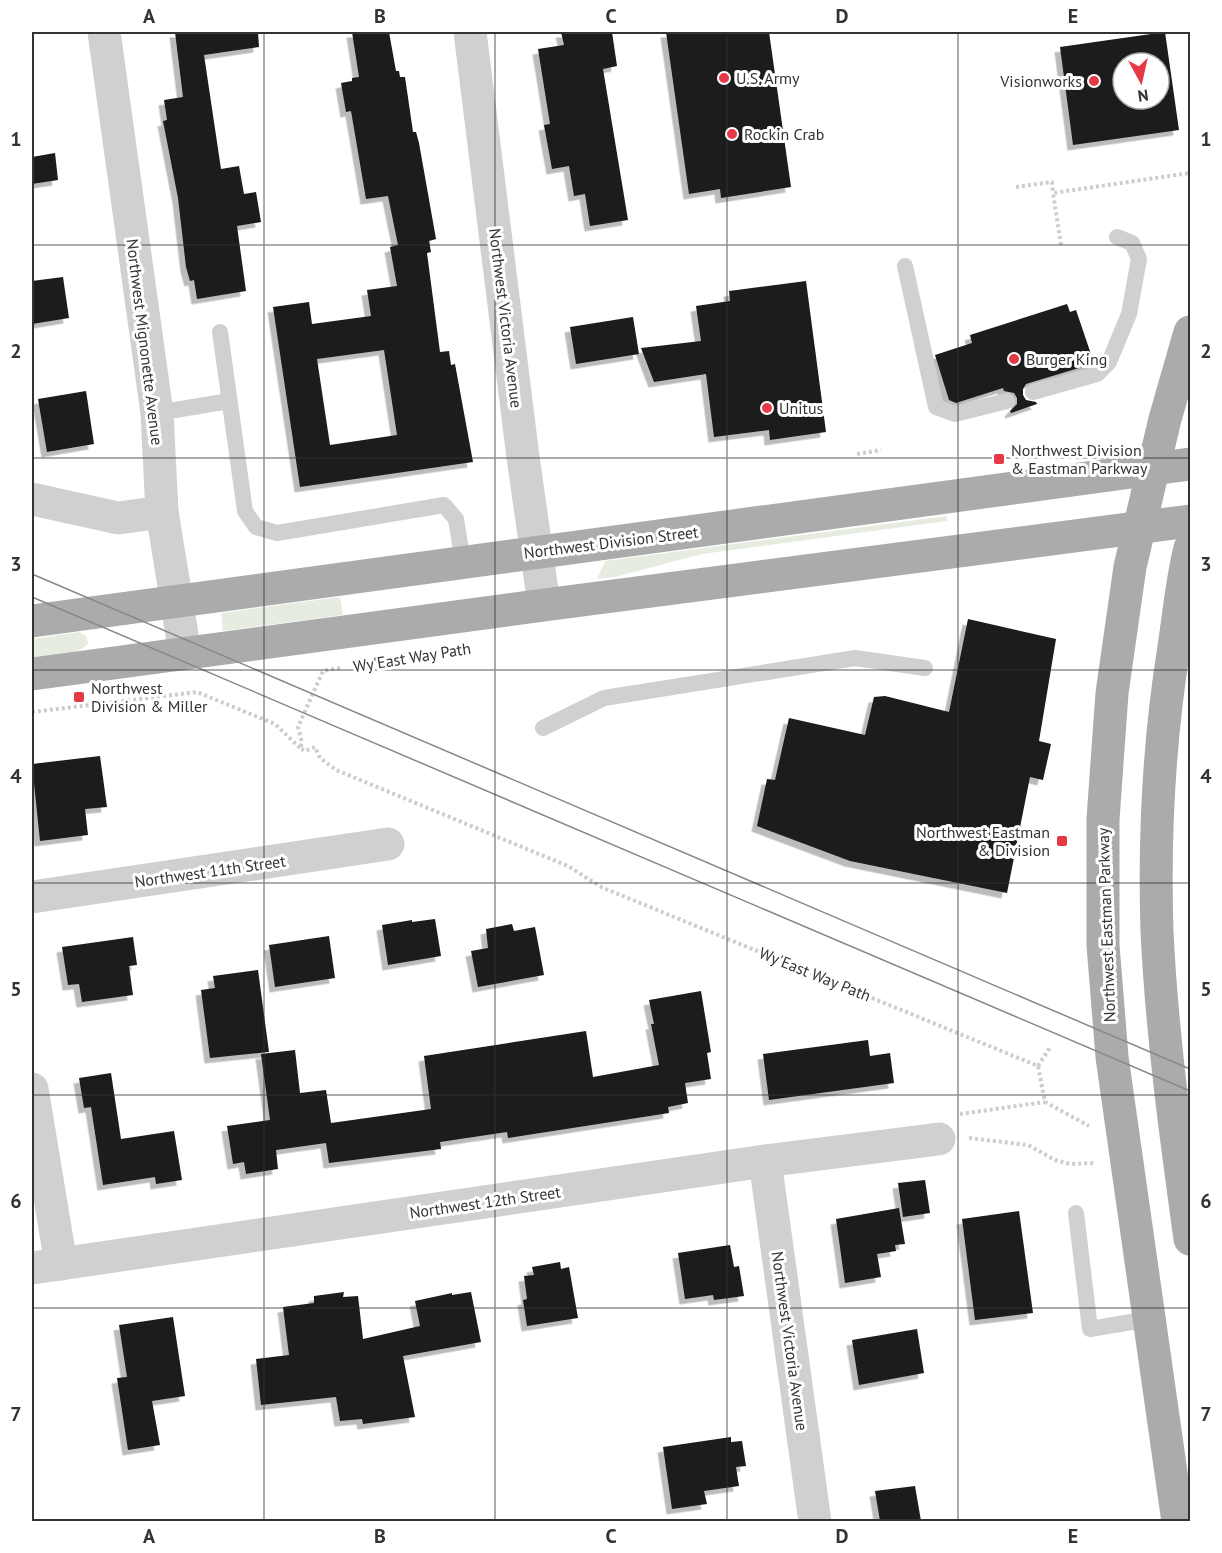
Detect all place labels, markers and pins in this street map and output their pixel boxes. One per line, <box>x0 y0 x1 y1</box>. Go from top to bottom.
place label: U.S. Army <box>736 68 800 88</box>
marker: U.S. Army <box>717 71 731 85</box>
place label: Visionworks <box>999 71 1082 91</box>
marker: Visionworks <box>1087 74 1101 88</box>
place label: Rockin Crab <box>744 124 824 144</box>
marker: Rockin Crab <box>725 127 739 141</box>
place label: Burger King <box>1026 349 1107 369</box>
marker: Burger King <box>1007 352 1021 366</box>
place label: Unitus <box>779 398 824 418</box>
marker: Unitus <box>760 401 774 415</box>
place label: Northwest Division & Eastman Parkway <box>1011 440 1148 478</box>
marker: Northwest Division & Eastman Parkway <box>992 452 1006 466</box>
place label: Northwest Division & Miller <box>91 678 208 716</box>
marker: Northwest Division & Miller <box>72 690 86 704</box>
place label: Northwest Eastman & Division <box>916 822 1050 860</box>
marker: Northwest Eastman & Division <box>1055 834 1069 848</box>

